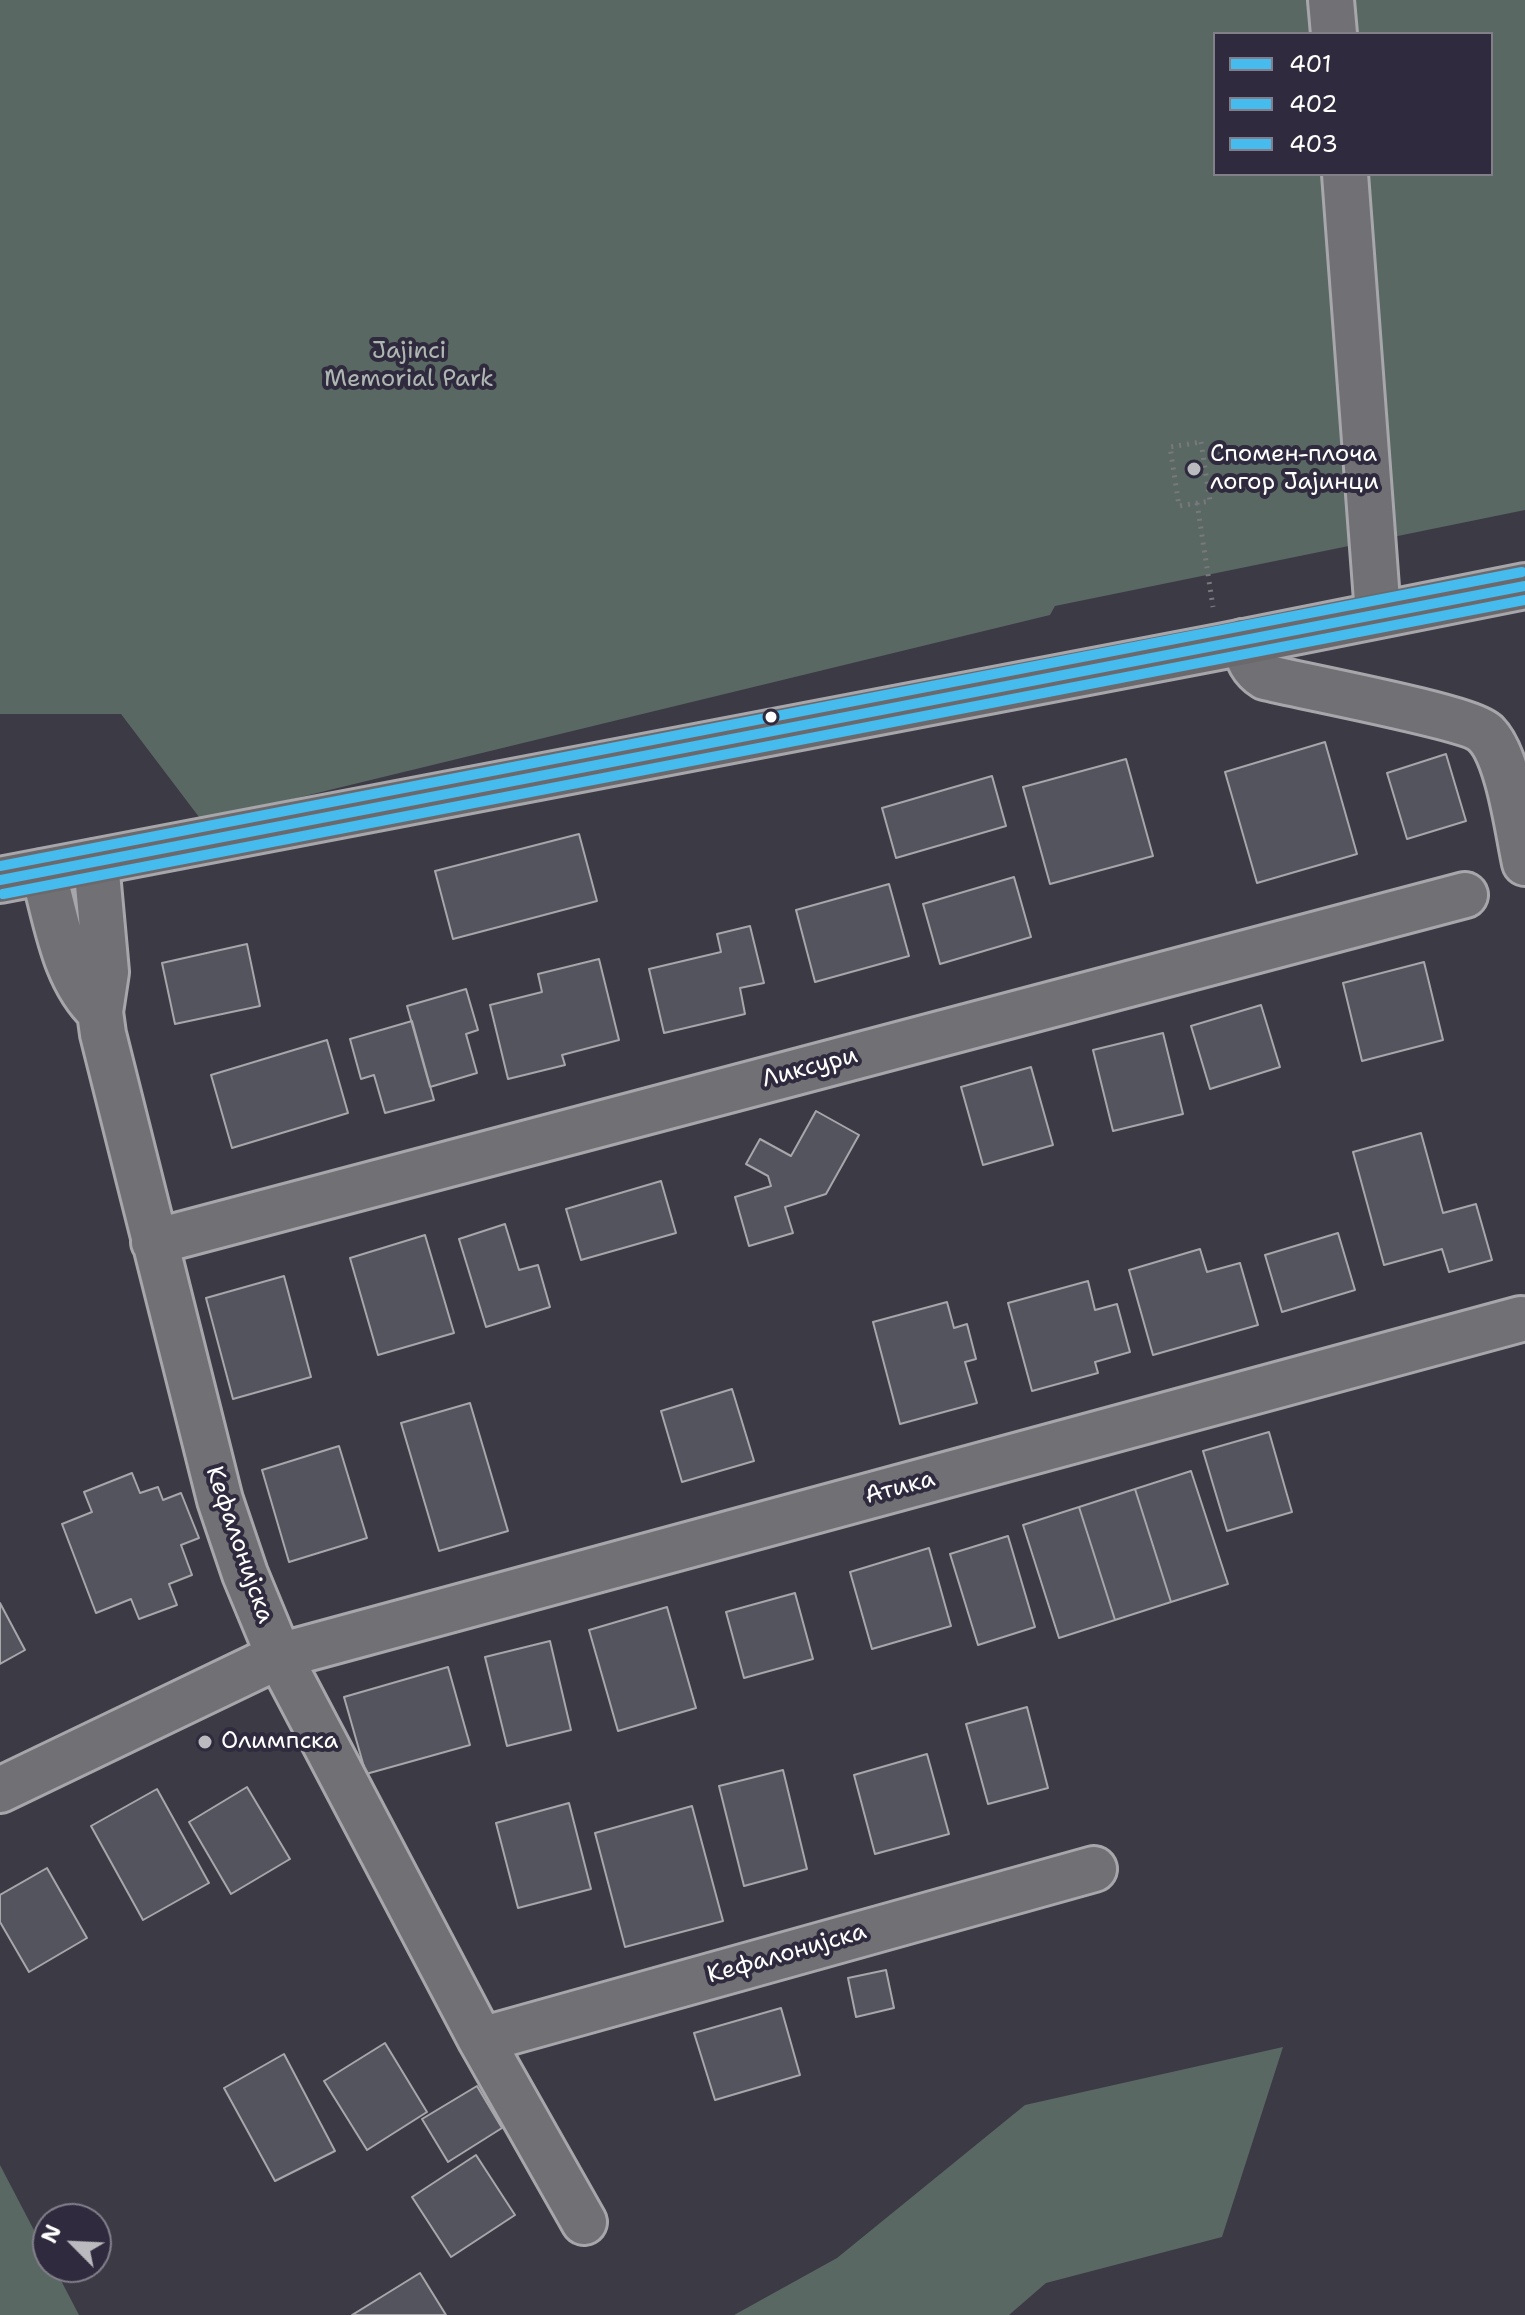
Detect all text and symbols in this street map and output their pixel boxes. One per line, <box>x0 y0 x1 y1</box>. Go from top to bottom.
legend <box>1213 32 1493 176</box>
text: 401 <box>1289 48 1332 80</box>
text: 402 <box>1289 88 1338 120</box>
text: 403 <box>1289 128 1338 160</box>
park label: Jajinci Memorial Park <box>324 338 494 394</box>
place label: Спомен-плоча логор Јајинци <box>1210 441 1379 497</box>
marker: Спомен-плоча логор Јајинци <box>1185 460 1203 478</box>
unlabelled marker <box>763 709 779 725</box>
street label: Ликсури <box>759 1041 861 1095</box>
street label: Кефалонијска <box>199 1463 279 1627</box>
street label: Атика <box>862 1465 938 1511</box>
place label: Олимпска <box>221 1728 338 1756</box>
marker: Олимпска <box>196 1733 214 1751</box>
street label: Кефалонијска <box>704 1918 870 1990</box>
north arrow <box>32 2203 112 2283</box>
text: N <box>35 2220 68 2248</box>

